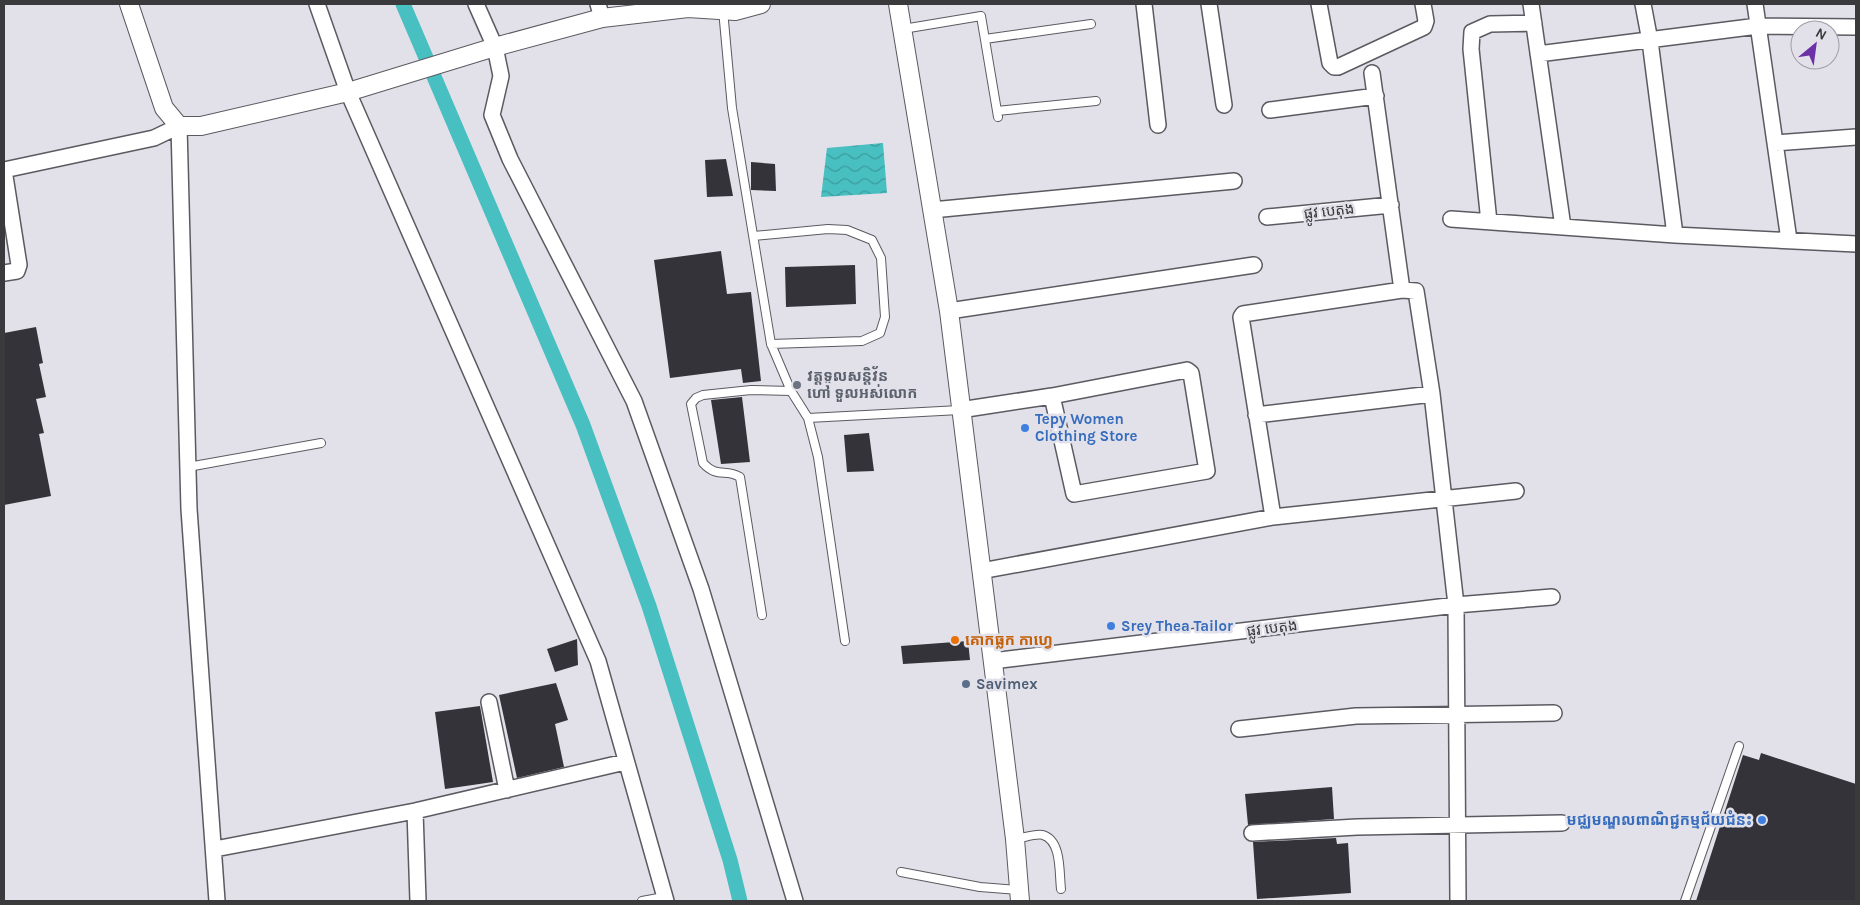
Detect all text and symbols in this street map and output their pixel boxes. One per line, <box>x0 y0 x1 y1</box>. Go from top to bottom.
north arrow <box>1790 20 1840 70</box>
text: N <box>1813 24 1830 44</box>
street label: ផ្លូវ បេតុង <box>1303 199 1356 227</box>
place label: វត្តទូលសន្តិវ័ន ហៅ ទួលអស់លោក <box>807 365 917 402</box>
marker: វត្តទូលសន្តិវ័ន ហៅ ទួលអស់លោក <box>791 379 803 391</box>
place label: Tepy Women Clothing Store <box>1035 410 1137 445</box>
marker: Tepy Women Clothing Store <box>1019 422 1031 434</box>
street label: ផ្លូវ បេតុង <box>1246 616 1299 644</box>
place label: Srey Thea Tailor <box>1121 617 1233 635</box>
marker: Srey Thea Tailor <box>1105 620 1117 632</box>
place label: គោកធ្លក កាហ្វេ <box>965 631 1053 649</box>
marker: គោកធ្លក កាហ្វេ <box>949 634 961 646</box>
place label: Savimex <box>976 675 1038 693</box>
marker: Savimex <box>960 678 972 690</box>
place label: មជ្ឈមណ្ឌលពាណិជ្ជកម្មជ័យជំនះ <box>1567 809 1752 829</box>
marker: មជ្ឈមណ្ឌលពាណិជ្ជកម្មជ័យជំនះ <box>1756 814 1768 826</box>

